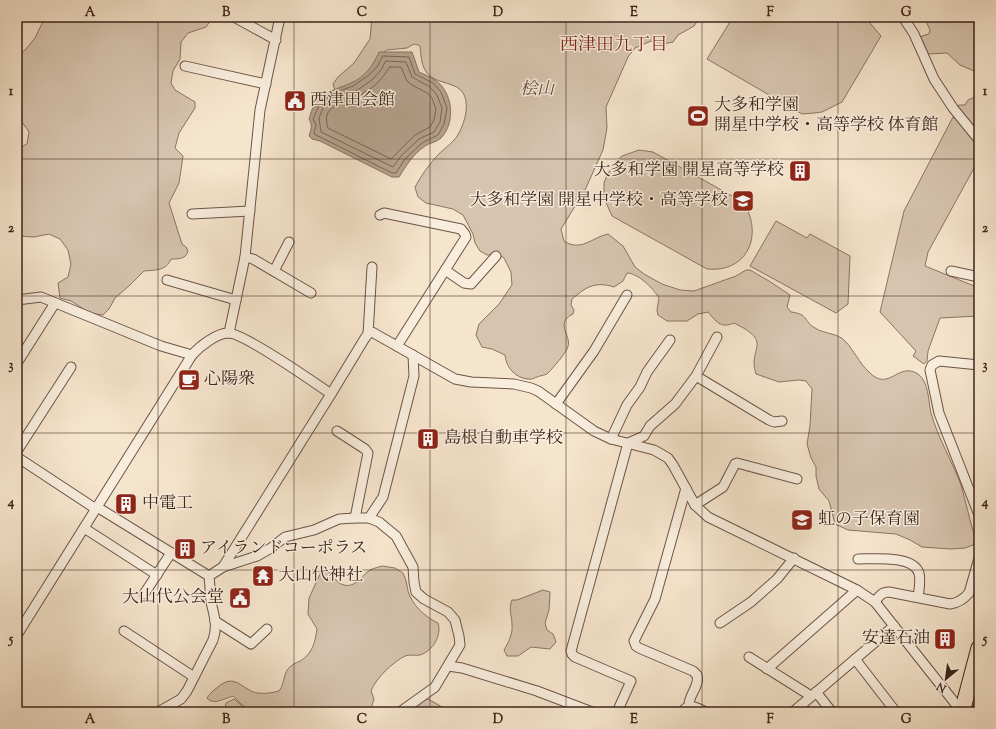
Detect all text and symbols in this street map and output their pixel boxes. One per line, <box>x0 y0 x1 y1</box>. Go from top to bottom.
text: A <box>85 4 96 22</box>
text: B <box>222 4 231 22</box>
text: C <box>357 4 367 22</box>
text: D <box>493 4 503 22</box>
text: E <box>630 4 638 22</box>
text: F <box>766 4 774 22</box>
text: G <box>901 4 912 22</box>
district label: 西津田九丁目 <box>560 33 668 59</box>
park label: 桧山 <box>520 78 556 102</box>
text: 1 <box>9 83 14 101</box>
text: 1 <box>983 83 988 101</box>
public building icon: 西津田会館 <box>282 88 308 114</box>
place label: 西津田会館 <box>310 89 395 113</box>
place label: 大多和学園 開星中学校・高等学校 体育館 <box>714 94 939 138</box>
sports icon: 大多和学園 開星中学校・高等学校 体育館 <box>685 103 711 129</box>
building icon: 大多和学園 開星高等学校 <box>787 158 813 184</box>
place label: 大多和学園 開星高等学校 <box>593 159 784 183</box>
school or university icon: 大多和学園 開星中学校・高等学校 <box>730 188 756 214</box>
place label: 大多和学園 開星中学校・高等学校 <box>469 189 728 213</box>
text: 2 <box>8 220 15 238</box>
text: 2 <box>982 220 989 238</box>
text: 3 <box>8 357 14 375</box>
text: 3 <box>982 357 988 375</box>
cafe icon: 心陽衆 <box>176 367 202 393</box>
place label: 心陽衆 <box>204 368 255 392</box>
building icon: 島根自動車学校 <box>415 426 441 452</box>
place label: 島根自動車学校 <box>444 427 563 451</box>
building icon: 中電工 <box>113 491 139 517</box>
place label: 中電工 <box>142 492 193 516</box>
text: 4 <box>7 494 15 512</box>
text: 4 <box>981 494 989 512</box>
school or university icon: 虹の子保育園 <box>789 507 815 533</box>
place label: 虹の子保育園 <box>818 508 920 532</box>
building icon: アイランドコーポラス <box>172 536 198 562</box>
place label: アイランドコーポラス <box>200 537 367 561</box>
temple icon: 大山代神社 <box>250 563 276 589</box>
place label: 大山代神社 <box>278 564 363 588</box>
public building icon: 大山代公会堂 <box>227 585 253 611</box>
place label: 大山代公会堂 <box>122 586 224 610</box>
building icon: 安達石油 <box>932 626 958 652</box>
place label: 安達石油 <box>862 627 930 651</box>
text: 5 <box>8 631 14 649</box>
text: 5 <box>982 631 988 649</box>
north arrow <box>926 659 966 699</box>
text: N <box>934 678 950 696</box>
text: A <box>85 711 96 729</box>
text: B <box>222 711 231 729</box>
text: C <box>357 711 367 729</box>
text: D <box>493 711 503 729</box>
text: E <box>630 711 638 729</box>
text: F <box>766 711 774 729</box>
text: G <box>901 711 912 729</box>

